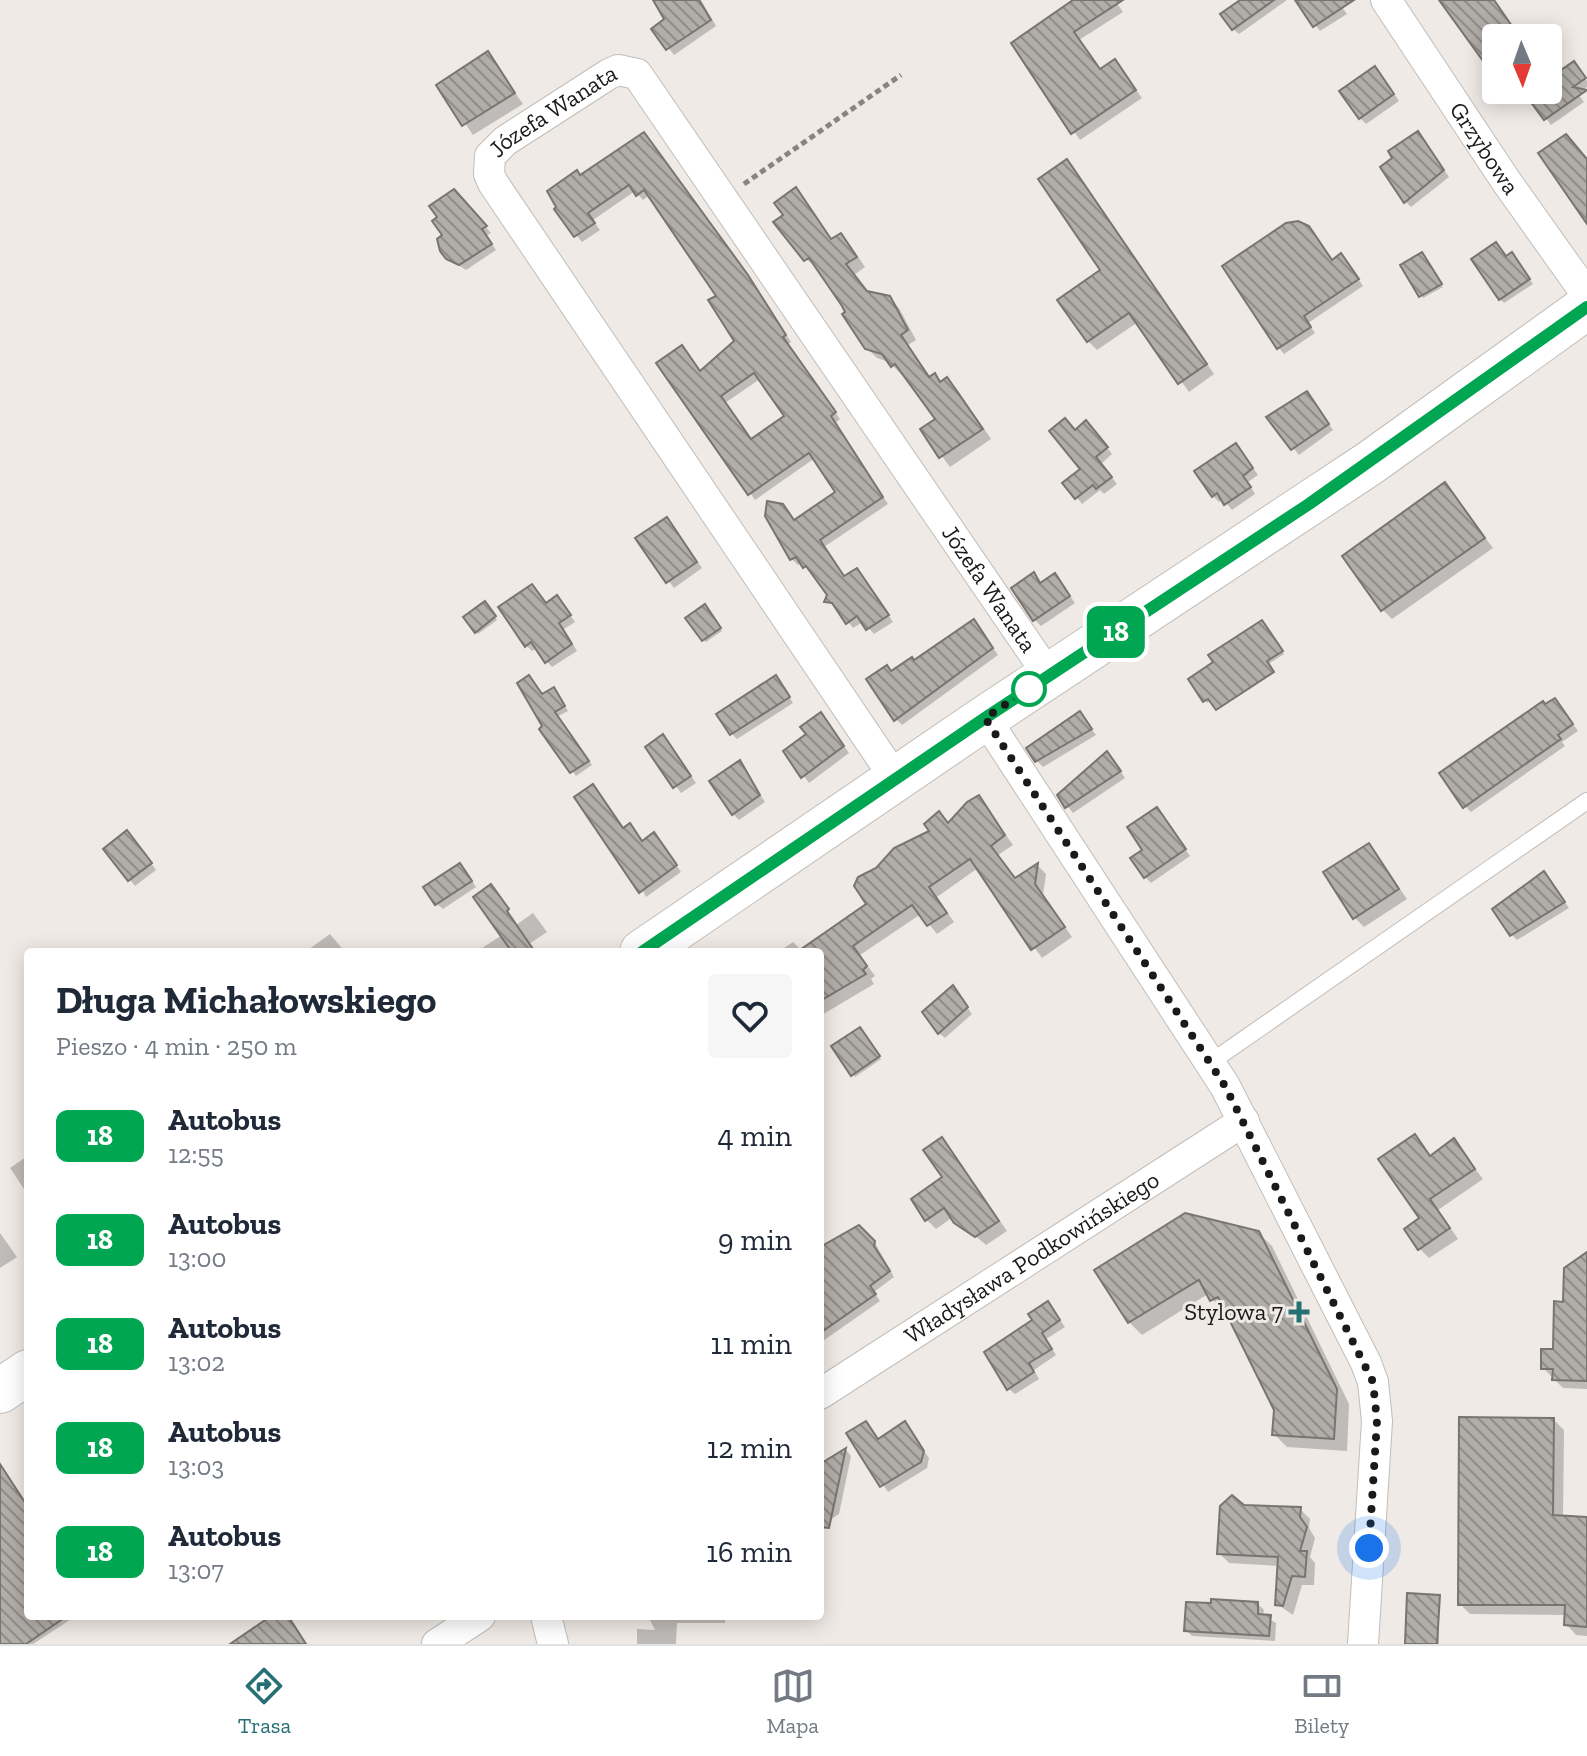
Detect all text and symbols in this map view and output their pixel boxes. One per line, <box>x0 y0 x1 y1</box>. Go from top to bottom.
north arrow <box>1482 24 1562 104</box>
map controls <box>1482 24 1562 104</box>
street label: Józefa Wanata <box>482 57 621 163</box>
street label: Grzybowa <box>1444 96 1526 200</box>
street label: Józefa Wanata <box>936 519 1044 658</box>
line badge: 18 <box>1080 606 1152 658</box>
text: 18 <box>1103 615 1129 648</box>
unlabelled marker <box>1012 672 1046 706</box>
button: heart <box>708 974 792 1058</box>
text: Długa Michałowskiego <box>56 977 437 1023</box>
text: Pieszo · 4 min · 250 m <box>56 1030 297 1062</box>
text: Autobus <box>168 1102 281 1138</box>
text: 4 min <box>718 1118 792 1154</box>
text: 18 <box>87 1119 113 1152</box>
text: 12:55 <box>168 1138 224 1170</box>
street label: Władysława Podkowińskiego <box>899 1164 1164 1350</box>
text: Autobus <box>168 1206 281 1242</box>
text: 9 min <box>718 1222 792 1258</box>
text: 18 <box>87 1223 113 1256</box>
text: 13:00 <box>168 1242 227 1274</box>
place label: Stylowa 7 <box>1184 1297 1283 1326</box>
marker: Stylowa 7 <box>1290 1303 1308 1321</box>
text: Autobus <box>168 1310 281 1346</box>
text: 11 min <box>711 1326 792 1362</box>
text: 18 <box>87 1327 113 1360</box>
text: 13:02 <box>168 1346 225 1378</box>
text: Autobus <box>168 1414 281 1450</box>
text: 12 min <box>707 1430 792 1466</box>
text: 18 <box>87 1431 113 1464</box>
text: 13:03 <box>168 1450 224 1482</box>
text: Autobus <box>168 1518 281 1554</box>
your location <box>1349 1528 1389 1568</box>
text: 16 min <box>706 1534 792 1570</box>
text: 18 <box>87 1535 113 1568</box>
text: 13:07 <box>168 1554 224 1586</box>
tab: Trasa <box>238 1664 291 1739</box>
tab: Mapa <box>766 1664 819 1739</box>
tab: Bilety <box>1294 1664 1349 1739</box>

